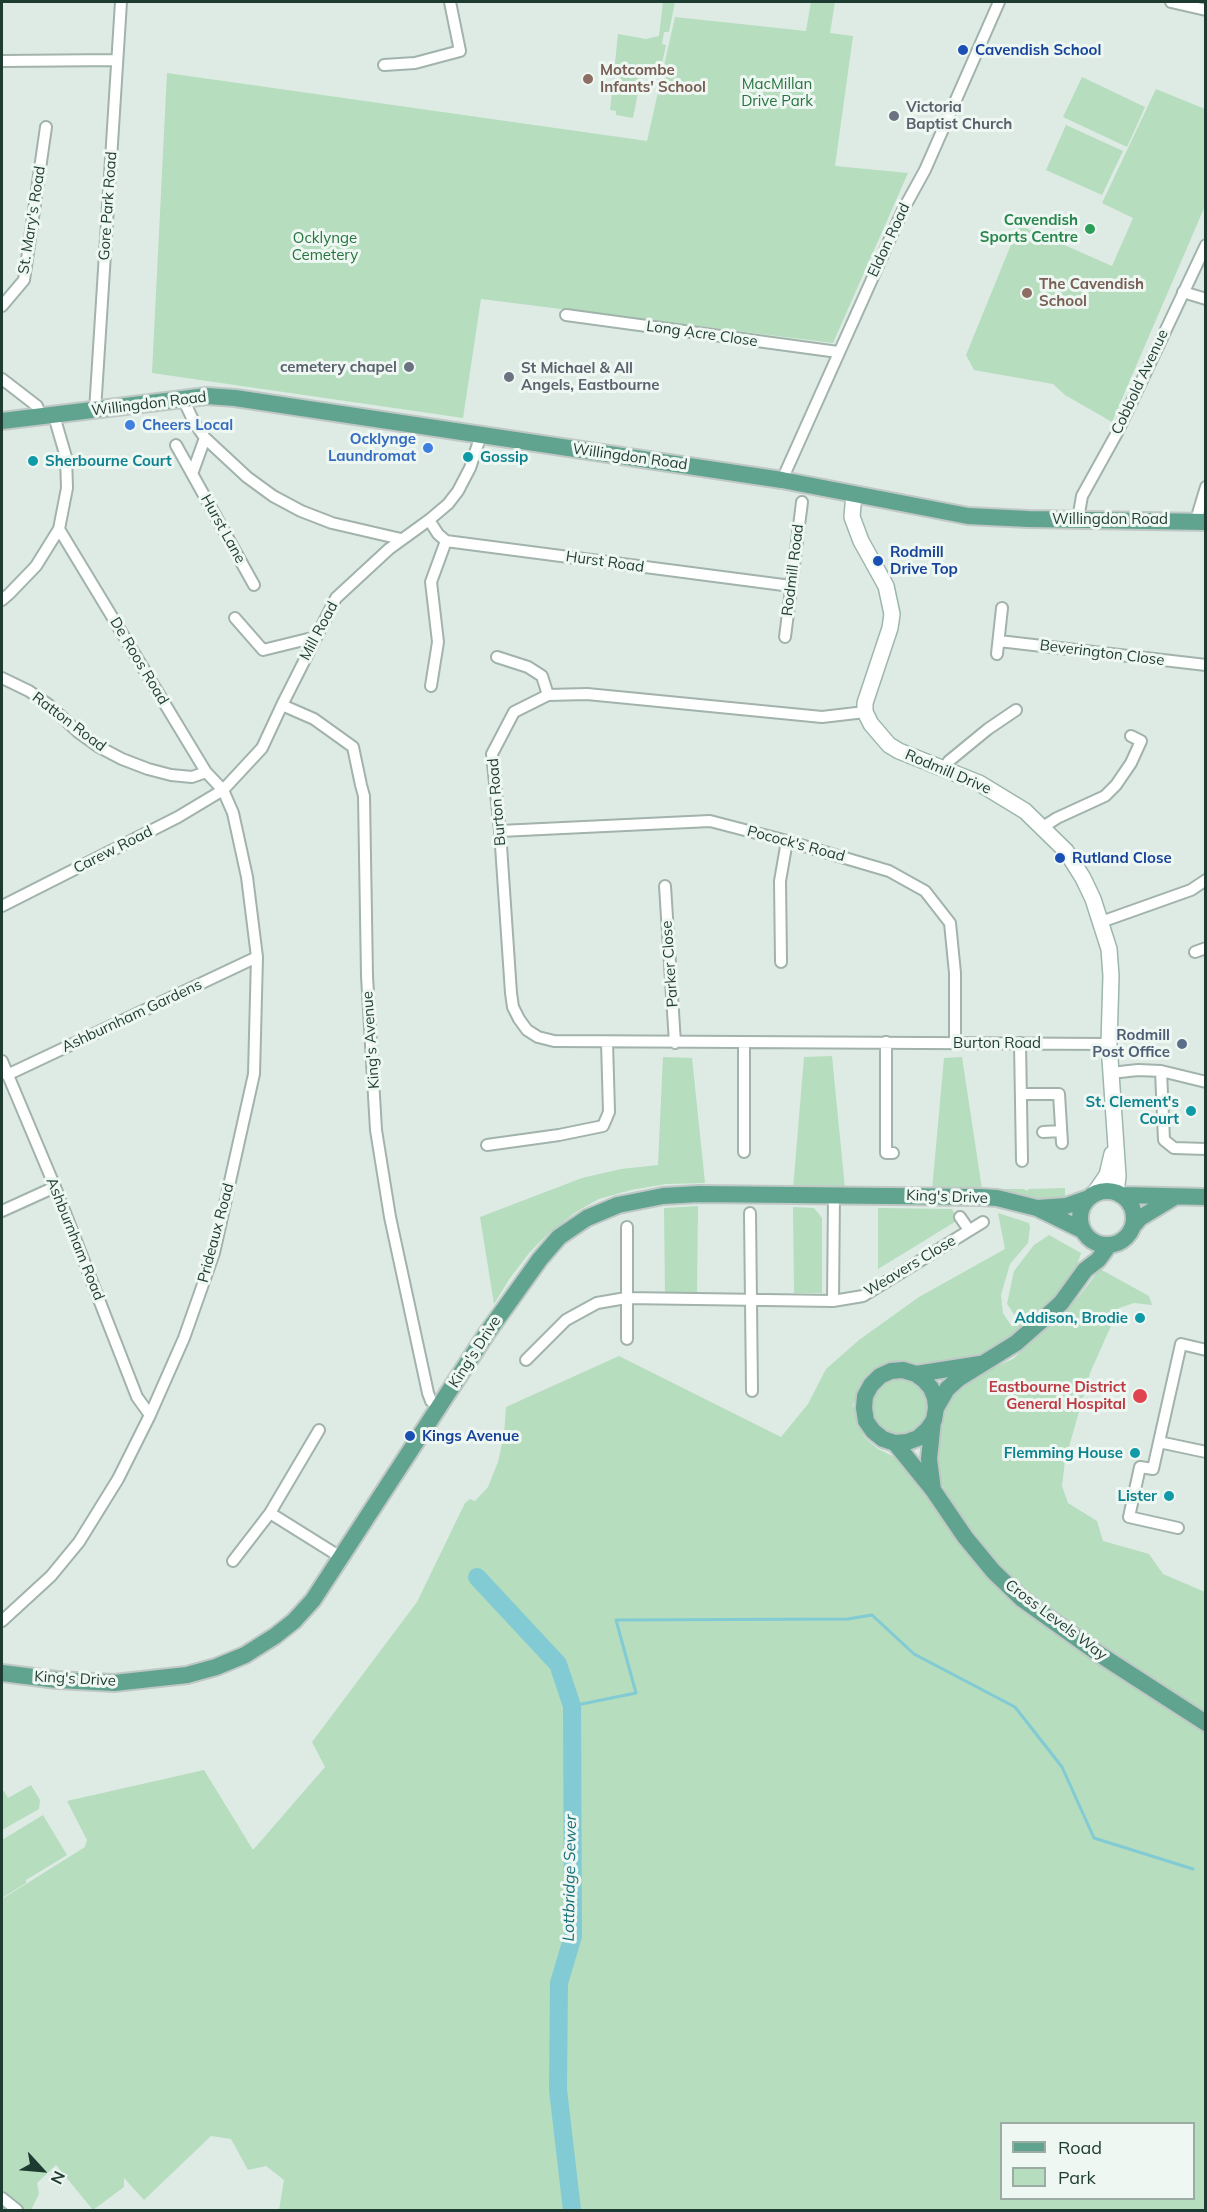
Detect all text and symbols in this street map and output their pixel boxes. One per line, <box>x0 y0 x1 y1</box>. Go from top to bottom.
place label: Cavendish School <box>975 41 1101 59</box>
marker: Cavendish School <box>956 43 970 57</box>
place label: Motcombe Infants' School <box>600 61 706 96</box>
marker: Motcombe Infants' School <box>581 72 595 86</box>
park label: MacMillan Drive Park <box>741 75 813 110</box>
place label: Victoria Baptist Church <box>906 98 1012 133</box>
marker: Victoria Baptist Church <box>887 109 901 123</box>
street label: Gore Park Road <box>95 151 121 261</box>
street label: St. Mary's Road <box>15 165 49 275</box>
street label: Eldon Road <box>864 200 914 280</box>
place label: Cavendish Sports Centre <box>980 211 1078 246</box>
marker: Cavendish Sports Centre <box>1083 222 1097 236</box>
park label: Ocklynge Cemetery <box>292 229 358 264</box>
place label: The Cavendish School <box>1039 275 1144 310</box>
marker: The Cavendish School <box>1020 286 1034 300</box>
street label: Long Acre Close <box>645 317 759 351</box>
street label: Cobbold Avenue <box>1108 327 1172 437</box>
place label: cemetery chapel <box>280 358 397 376</box>
place label: St Michael & All Angels, Eastbourne <box>521 359 660 394</box>
marker: cemetery chapel <box>402 360 416 374</box>
marker: St Michael & All Angels, Eastbourne <box>502 370 516 384</box>
street label: Willingdon Road <box>90 388 208 420</box>
place label: Cheers Local <box>142 416 233 434</box>
marker: Cheers Local <box>123 418 137 432</box>
place label: Ocklynge Laundromat <box>328 430 416 465</box>
street label: Willingdon Road <box>571 440 689 474</box>
marker: Ocklynge Laundromat <box>421 441 435 455</box>
place label: Gossip <box>480 448 528 466</box>
marker: Gossip <box>461 450 475 464</box>
place label: Sherbourne Court <box>45 452 172 470</box>
marker: Sherbourne Court <box>26 454 40 468</box>
street label: Hurst Lane <box>197 491 249 567</box>
street label: Willingdon Road <box>1052 510 1168 528</box>
street label: Rodmill Road <box>778 523 808 617</box>
place label: Rodmill Drive Top <box>890 543 958 578</box>
street label: Hurst Road <box>565 548 645 576</box>
marker: Rodmill Drive Top <box>871 554 885 568</box>
street label: Mill Road <box>296 598 342 664</box>
street label: De Roos Road <box>106 614 172 708</box>
street label: Beverington Close <box>1039 636 1165 670</box>
street label: Ratton Road <box>29 688 109 756</box>
street label: Rodmill Drive <box>902 746 994 798</box>
street label: Burton Road <box>484 757 510 847</box>
street label: Carew Road <box>71 822 155 878</box>
street label: Pocock's Road <box>745 822 847 866</box>
place label: Rutland Close <box>1072 849 1172 867</box>
marker: Rutland Close <box>1053 851 1067 865</box>
street label: Parker Close <box>658 920 682 1008</box>
street label: Ashburnham Gardens <box>59 976 205 1056</box>
street label: King's Avenue <box>359 991 383 1089</box>
place label: Rodmill Post Office <box>1092 1026 1170 1061</box>
street label: Burton Road <box>953 1034 1041 1052</box>
marker: Rodmill Post Office <box>1175 1037 1189 1051</box>
place label: St. Clement's Court <box>1086 1093 1179 1128</box>
marker: St. Clement's Court <box>1184 1104 1198 1118</box>
street label: Ashburnham Road <box>42 1175 108 1303</box>
street label: Prideaux Road <box>194 1181 238 1285</box>
street label: King's Drive <box>906 1187 988 1207</box>
street label: Weavers Close <box>861 1232 959 1300</box>
place label: Addison, Brodie <box>1015 1309 1128 1327</box>
marker: Addison, Brodie <box>1133 1311 1147 1325</box>
street label: King's Drive <box>445 1313 505 1391</box>
place label: Eastbourne District General Hospital <box>989 1378 1126 1413</box>
marker: Eastbourne District General Hospital <box>1131 1387 1149 1405</box>
place label: Kings Avenue <box>422 1427 519 1445</box>
marker: Kings Avenue <box>403 1429 417 1443</box>
place label: Flemming House <box>1004 1444 1123 1462</box>
marker: Flemming House <box>1128 1446 1142 1460</box>
place label: Lister <box>1118 1487 1157 1505</box>
marker: Lister <box>1162 1489 1176 1503</box>
street label: Cross Levels Way <box>1002 1576 1110 1664</box>
street label: King's Drive <box>34 1668 116 1690</box>
water label: Lottbridge Sewer <box>559 1814 581 1942</box>
legend <box>1000 2122 1195 2200</box>
text: Road <box>1058 2136 1102 2159</box>
north arrow <box>12 2140 72 2200</box>
text: Park <box>1058 2166 1096 2189</box>
text: N <box>47 2168 70 2188</box>

